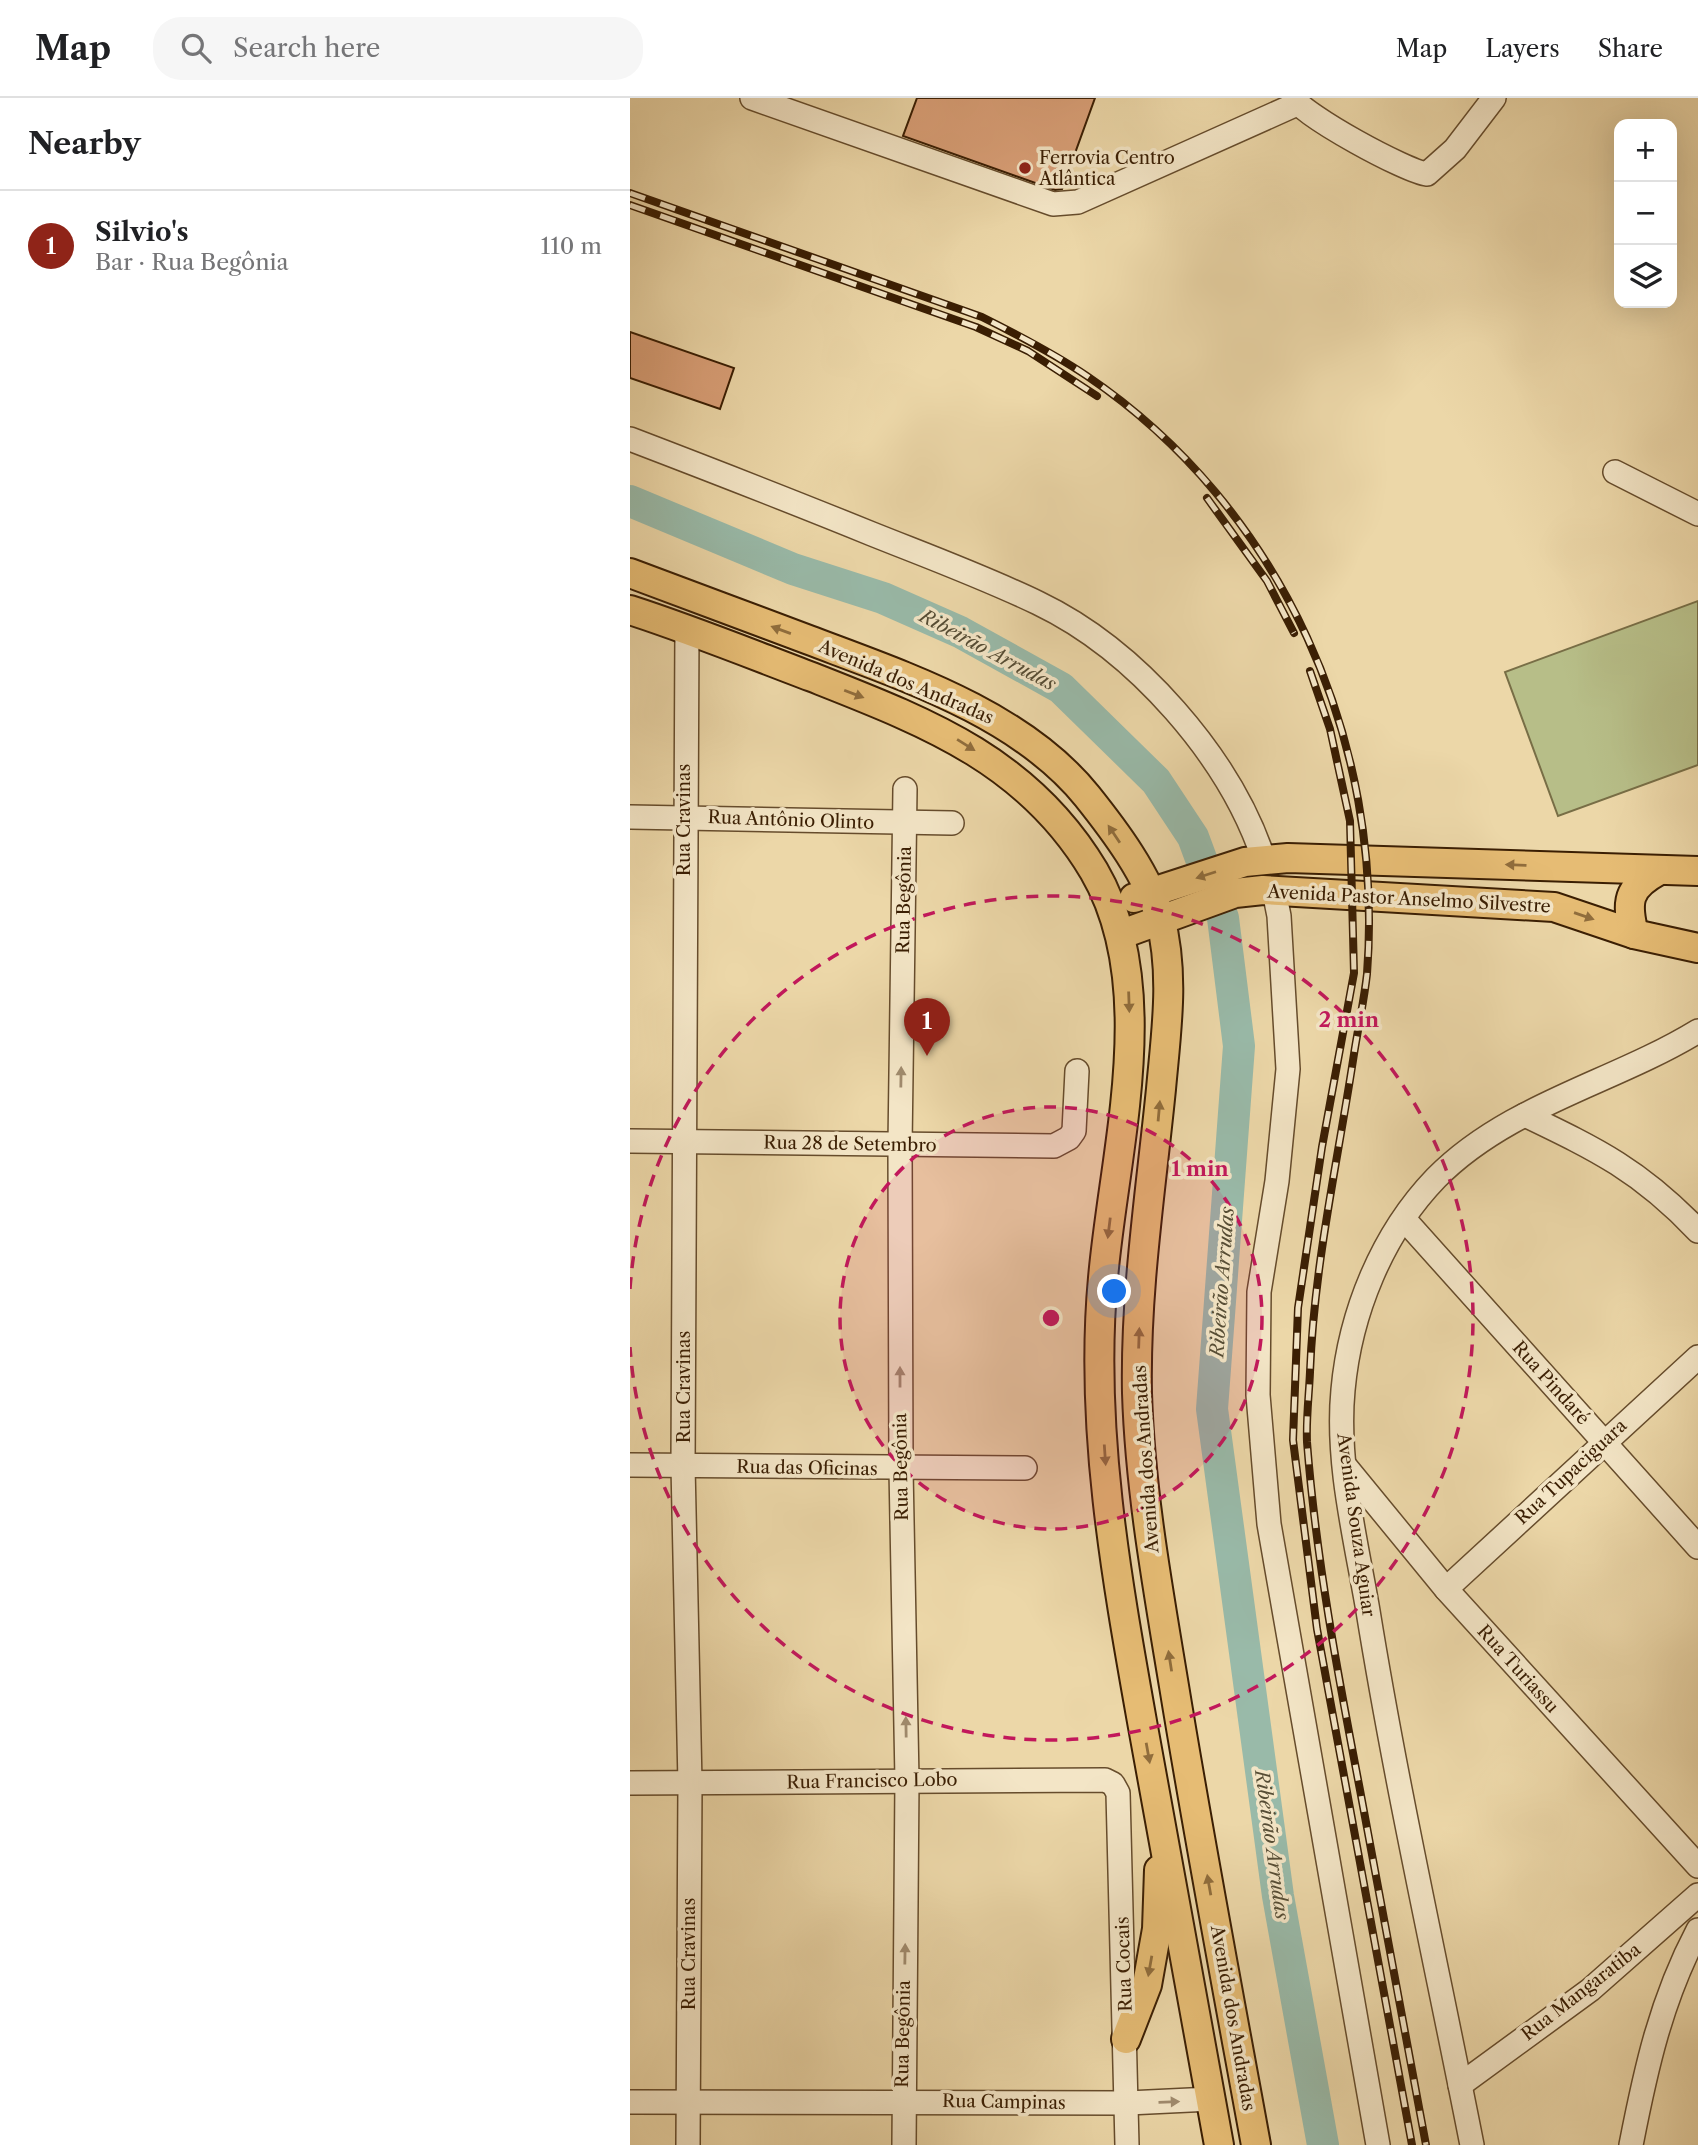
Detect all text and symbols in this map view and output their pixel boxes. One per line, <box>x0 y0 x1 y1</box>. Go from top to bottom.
search box <box>153 17 643 80</box>
text: Map <box>35 28 111 69</box>
icon: search <box>177 29 215 67</box>
text: Search here <box>233 32 380 64</box>
text: Map <box>1396 34 1447 63</box>
text: Layers <box>1485 34 1560 63</box>
text: Share <box>1598 34 1663 63</box>
map controls <box>1614 119 1677 308</box>
button: + <box>1614 119 1677 182</box>
text: Nearby <box>28 125 141 162</box>
place label: Ferrovia Centro Atlântica <box>1038 147 1175 190</box>
marker: Ferrovia Centro Atlântica <box>1017 160 1033 176</box>
button: − <box>1614 182 1677 245</box>
text: Silvio's <box>95 216 189 248</box>
text: 1 <box>46 232 56 260</box>
text: 110 m <box>541 232 602 260</box>
button: layers <box>1614 245 1677 308</box>
text: Bar · Rua Begônia <box>95 248 289 276</box>
water label: Ribeirão Arrudas <box>914 603 1061 696</box>
one-way arrow <box>771 624 792 635</box>
street label: Avenida dos Andradas <box>814 635 997 729</box>
one-way arrow <box>844 689 865 700</box>
one-way arrow <box>956 738 975 751</box>
street label: Rua Cravinas <box>673 764 695 876</box>
street label: Rua Antônio Olinto <box>707 806 875 834</box>
one-way arrow <box>1108 824 1121 844</box>
street label: Rua Begônia <box>892 845 916 954</box>
one-way arrow <box>1505 860 1527 871</box>
one-way arrow <box>1196 870 1217 880</box>
street label: Avenida Pastor Anselmo Silvestre <box>1266 881 1551 917</box>
one-way arrow <box>1574 911 1595 922</box>
one-way arrow <box>1123 991 1135 1013</box>
pin: 1 <box>904 998 950 1056</box>
text: 2 min <box>1319 1007 1380 1032</box>
one-way arrow <box>895 1065 907 1087</box>
one-way arrow <box>1154 1100 1165 1122</box>
street label: Rua 28 de Setembro <box>763 1131 937 1157</box>
text: 1 min <box>1171 1156 1229 1181</box>
water label: Ribeirão Arrudas <box>1205 1205 1239 1360</box>
one-way arrow <box>1104 1217 1115 1239</box>
your location <box>1097 1274 1131 1308</box>
centre of rings <box>1039 1306 1063 1330</box>
one-way arrow <box>1134 1326 1145 1348</box>
street label: Rua Cravinas <box>673 1331 695 1443</box>
street label: Rua Pindaré <box>1508 1337 1594 1429</box>
street label: Avenida dos Andradas <box>1128 1364 1164 1555</box>
one-way arrow <box>894 1366 906 1388</box>
street label: Rua Begônia <box>889 1412 913 1521</box>
street label: Rua Tupaciguara <box>1511 1414 1632 1529</box>
street label: Avenida Souza Aguiar <box>1332 1431 1380 1619</box>
one-way arrow <box>1100 1444 1111 1466</box>
street label: Rua das Oficinas <box>736 1456 878 1480</box>
street label: Rua Turiassu <box>1473 1620 1563 1718</box>
one-way arrow <box>1164 1650 1175 1672</box>
one-way arrow <box>900 1716 912 1738</box>
one-way arrow <box>1143 1742 1154 1764</box>
water label: Ribeirão Arrudas <box>1250 1767 1294 1922</box>
street label: Rua Francisco Lobo <box>786 1769 958 1793</box>
one-way arrow <box>1203 1874 1214 1896</box>
street label: Rua Cravinas <box>678 1898 700 2010</box>
street label: Rua Cocais <box>1111 1916 1137 2012</box>
street label: Avenida dos Andradas <box>1206 1922 1260 2113</box>
street label: Rua Mangaratiba <box>1517 1938 1645 2045</box>
one-way arrow <box>899 1943 910 1965</box>
one-way arrow <box>1144 1955 1155 1977</box>
street label: Rua Begônia <box>891 1979 915 2088</box>
street label: Rua Campinas <box>942 2090 1066 2114</box>
one-way arrow <box>1159 2096 1181 2107</box>

